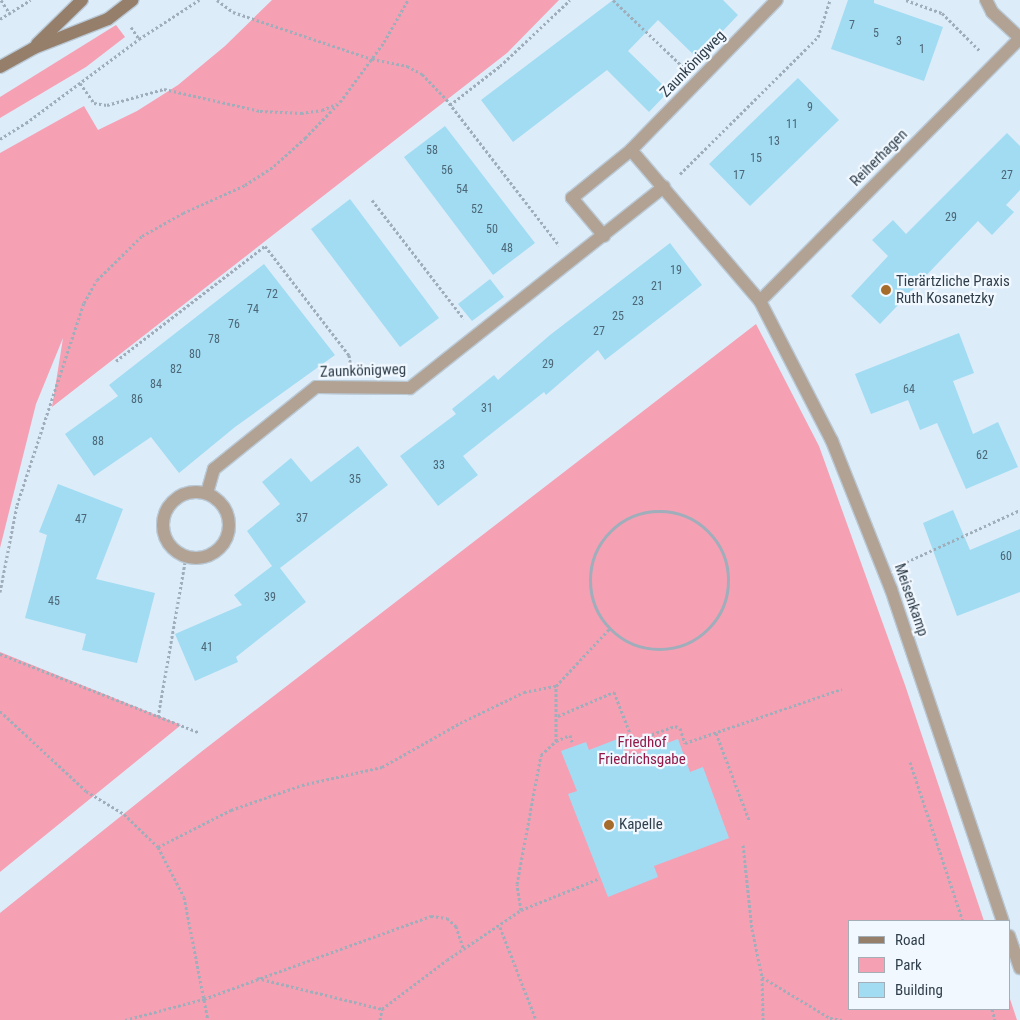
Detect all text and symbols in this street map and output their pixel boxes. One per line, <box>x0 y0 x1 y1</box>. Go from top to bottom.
house number: 7 <box>849 19 855 33</box>
street label: Zaunkönigweg <box>657 27 729 101</box>
house number: 5 <box>873 27 879 41</box>
house number: 3 <box>896 35 902 49</box>
house number: 1 <box>919 43 925 57</box>
house number: 9 <box>807 101 813 115</box>
house number: 11 <box>786 118 798 132</box>
street label: Reiherhagen <box>847 126 911 190</box>
house number: 13 <box>768 135 780 149</box>
house number: 58 <box>426 144 438 158</box>
house number: 15 <box>750 152 762 166</box>
house number: 56 <box>441 164 453 178</box>
house number: 17 <box>733 169 745 183</box>
house number: 27 <box>1001 169 1013 183</box>
house number: 54 <box>456 183 468 197</box>
house number: 52 <box>471 203 483 217</box>
house number: 29 <box>945 211 957 225</box>
house number: 50 <box>486 223 498 237</box>
house number: 48 <box>501 242 513 256</box>
house number: 19 <box>670 264 682 278</box>
place label: Tierärtzliche Praxis Ruth Kosanetzky <box>896 272 1010 307</box>
house number: 21 <box>651 280 663 294</box>
marker: Tierärtzliche Praxis Ruth Kosanetzky <box>880 284 892 296</box>
house number: 72 <box>266 288 278 302</box>
house number: 23 <box>632 295 644 309</box>
house number: 74 <box>247 303 259 317</box>
house number: 25 <box>612 310 624 324</box>
house number: 76 <box>228 318 240 332</box>
house number: 27 <box>593 325 605 339</box>
house number: 78 <box>208 333 220 347</box>
house number: 80 <box>189 348 201 362</box>
house number: 29 <box>542 358 554 372</box>
street label: Zaunkönigweg <box>320 361 406 381</box>
house number: 82 <box>170 363 182 377</box>
house number: 84 <box>150 378 162 392</box>
house number: 64 <box>903 383 915 397</box>
house number: 86 <box>131 393 143 407</box>
house number: 31 <box>481 402 493 416</box>
house number: 88 <box>92 435 104 449</box>
house number: 62 <box>976 449 988 463</box>
house number: 33 <box>433 459 445 473</box>
house number: 35 <box>349 473 361 487</box>
house number: 37 <box>296 512 308 526</box>
house number: 47 <box>75 513 87 527</box>
house number: 60 <box>1000 550 1012 564</box>
street label: Meisenkamp <box>890 561 932 639</box>
house number: 39 <box>264 591 276 605</box>
house number: 45 <box>48 595 60 609</box>
house number: 41 <box>201 641 213 655</box>
park label: Friedhof Friedrichsgabe <box>598 733 686 768</box>
place label: Kapelle <box>619 816 663 834</box>
marker: Kapelle <box>603 819 615 831</box>
legend <box>848 920 1010 1010</box>
text: Road <box>895 931 925 949</box>
text: Park <box>895 956 922 974</box>
text: Building <box>895 981 943 999</box>

